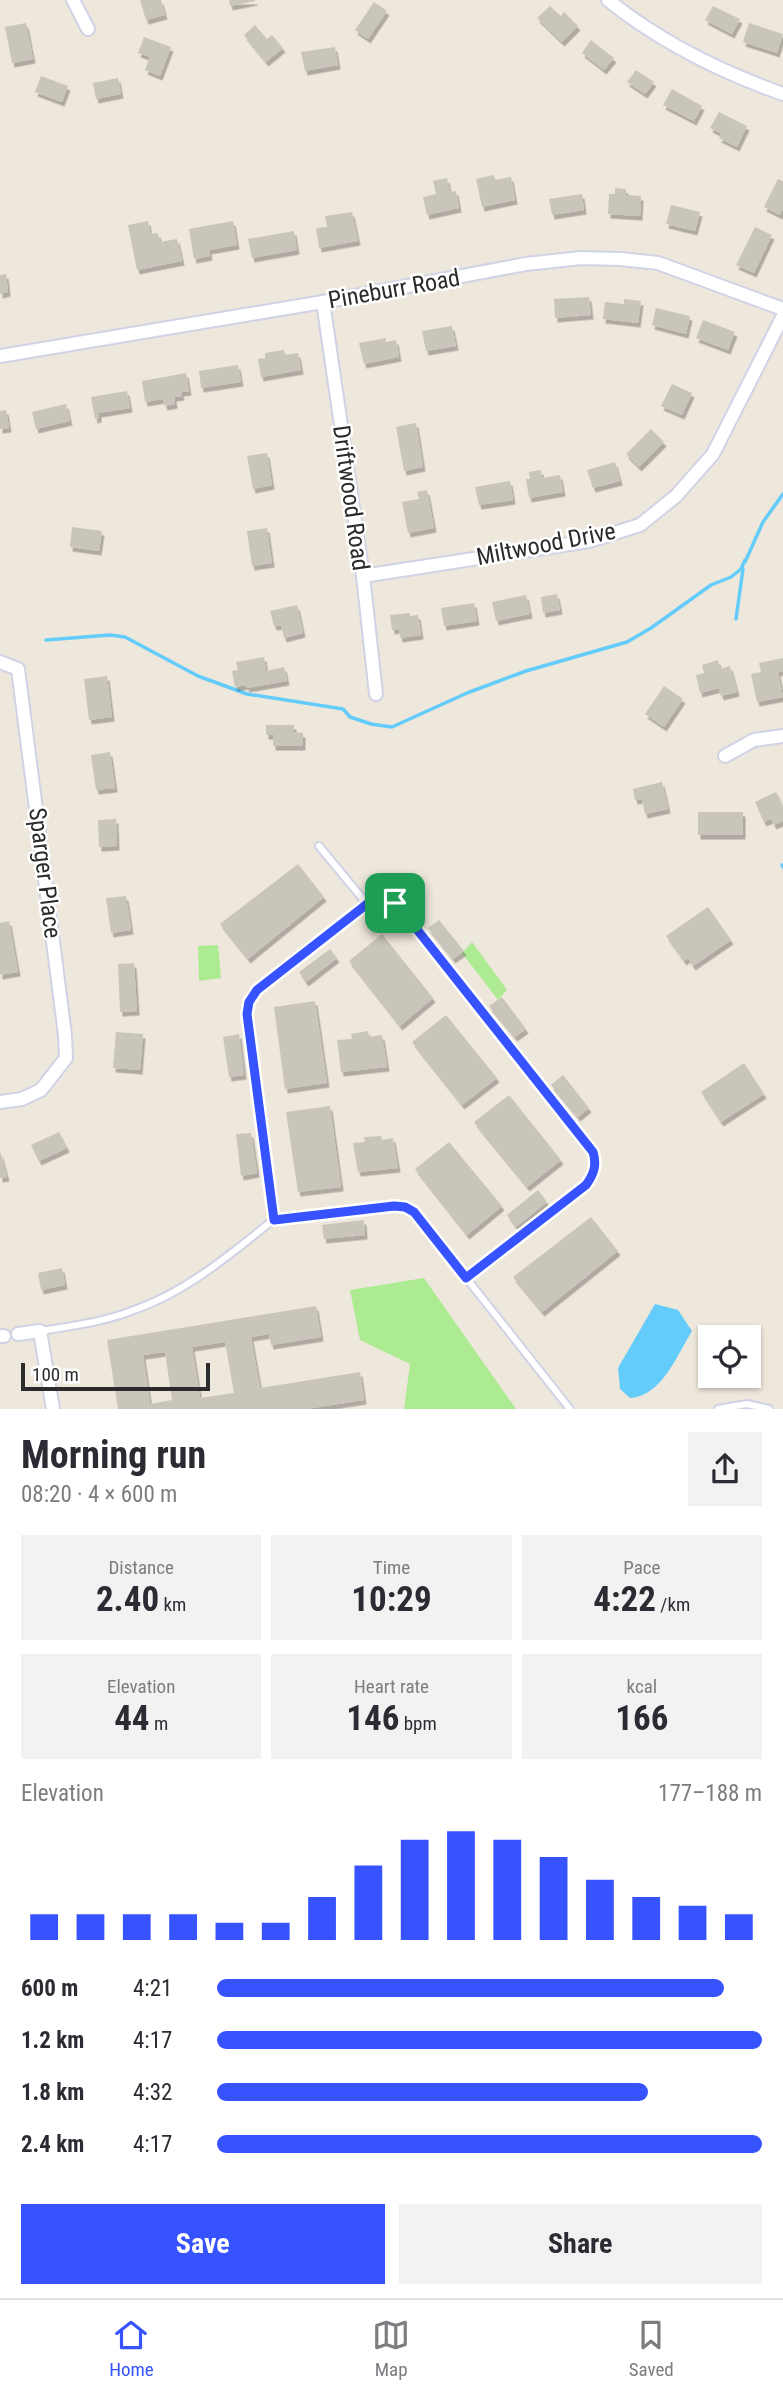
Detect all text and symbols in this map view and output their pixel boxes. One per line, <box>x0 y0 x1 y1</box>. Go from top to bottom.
street label: Pineburr Road <box>326 264 462 314</box>
street label: Driftwood Road <box>327 424 375 572</box>
street label: Miltwood Drive <box>474 517 618 571</box>
street label: Sparger Place <box>23 806 67 940</box>
pin <box>365 873 425 933</box>
icon: arrive <box>376 884 414 922</box>
map controls <box>698 1325 761 1388</box>
button: locate <box>698 1325 761 1388</box>
scale bar <box>21 1360 210 1392</box>
text: 100 m <box>32 1363 79 1386</box>
button: share <box>688 1432 762 1506</box>
text: Morning run <box>21 1433 206 1477</box>
text: 08:20 · 4 × 600 m <box>21 1481 177 1508</box>
text: Distance <box>108 1556 174 1579</box>
text: Time <box>373 1556 410 1579</box>
text: Pace <box>623 1556 660 1579</box>
text: 2.40 <box>96 1579 159 1620</box>
text: 10:29 <box>351 1579 432 1620</box>
text: 4:22 <box>593 1579 656 1620</box>
text: km <box>159 1593 186 1616</box>
text: /km <box>656 1593 690 1616</box>
text: Elevation <box>107 1675 175 1698</box>
text: Heart rate <box>354 1675 429 1698</box>
text: kcal <box>627 1675 657 1698</box>
text: 44 <box>114 1698 150 1739</box>
text: 146 <box>346 1698 399 1739</box>
text: 166 <box>615 1698 668 1739</box>
text: m <box>150 1712 168 1735</box>
text: bpm <box>399 1712 437 1735</box>
text: Elevation <box>21 1780 104 1807</box>
text: 177–188 m <box>658 1780 762 1807</box>
text: 600 m <box>21 1975 78 2002</box>
text: 4:21 <box>133 1975 172 2002</box>
text: 1.2 km <box>21 2027 84 2054</box>
text: 4:17 <box>133 2027 172 2054</box>
text: 1.8 km <box>21 2079 84 2106</box>
text: 4:32 <box>133 2079 172 2106</box>
text: 2.4 km <box>21 2131 84 2158</box>
text: 4:17 <box>133 2131 172 2158</box>
button: Save <box>21 2204 385 2284</box>
button: Share <box>399 2204 762 2284</box>
tab: Home <box>109 2316 154 2381</box>
tab: Map <box>372 2316 410 2381</box>
tab: Saved <box>629 2316 674 2381</box>

